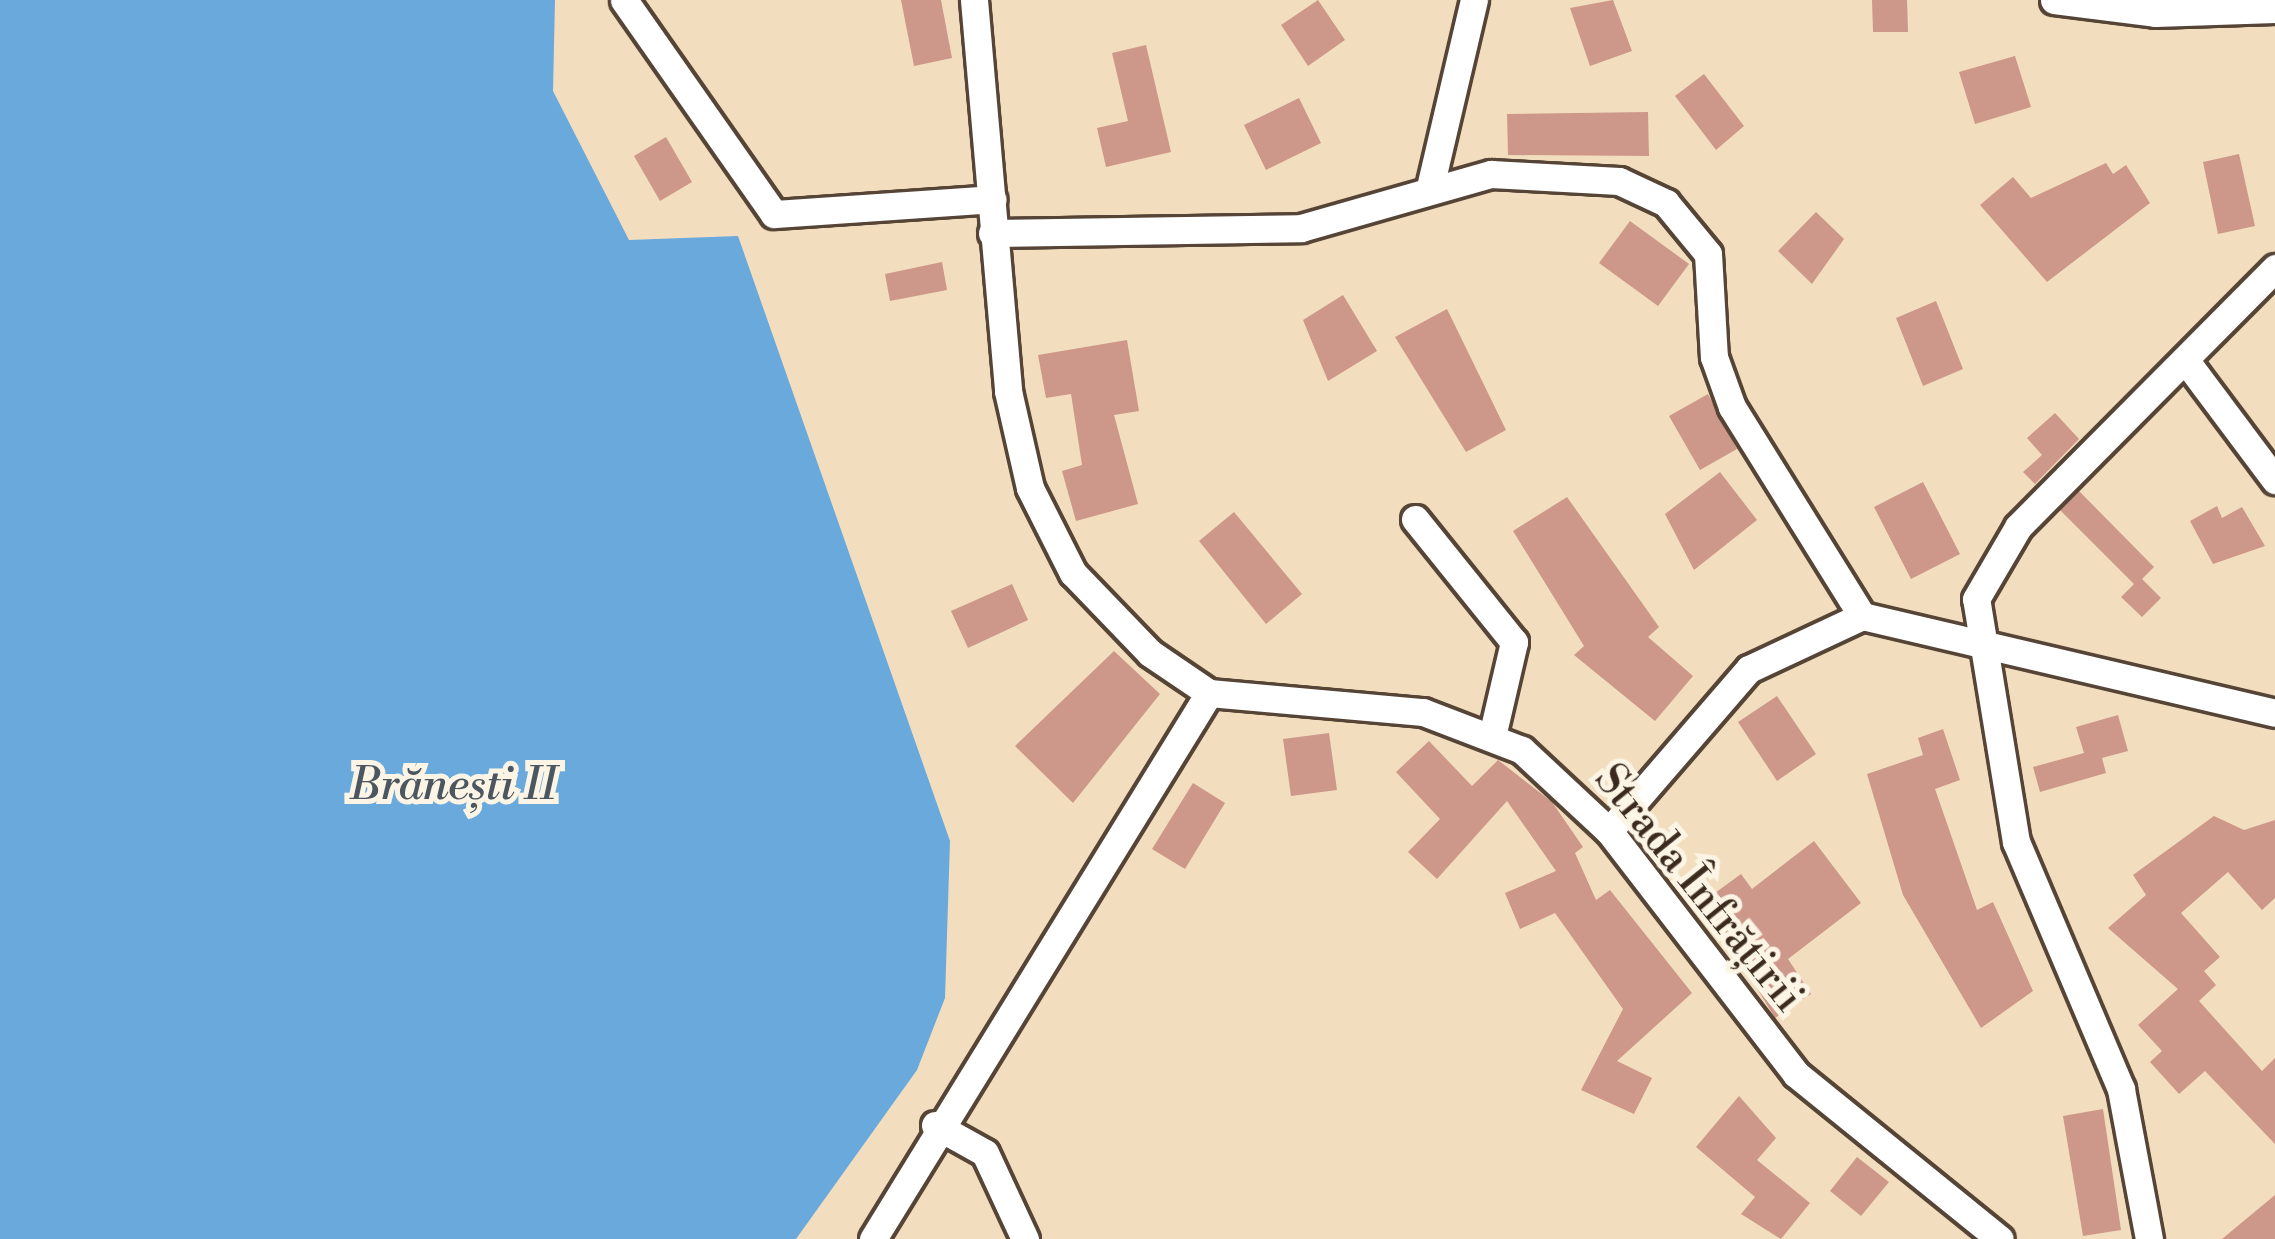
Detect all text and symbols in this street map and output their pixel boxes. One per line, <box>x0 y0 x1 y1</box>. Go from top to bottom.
street label: Strada Înfrățirii <box>1583 755 1813 1023</box>
water label: Brănești II <box>350 759 556 813</box>

